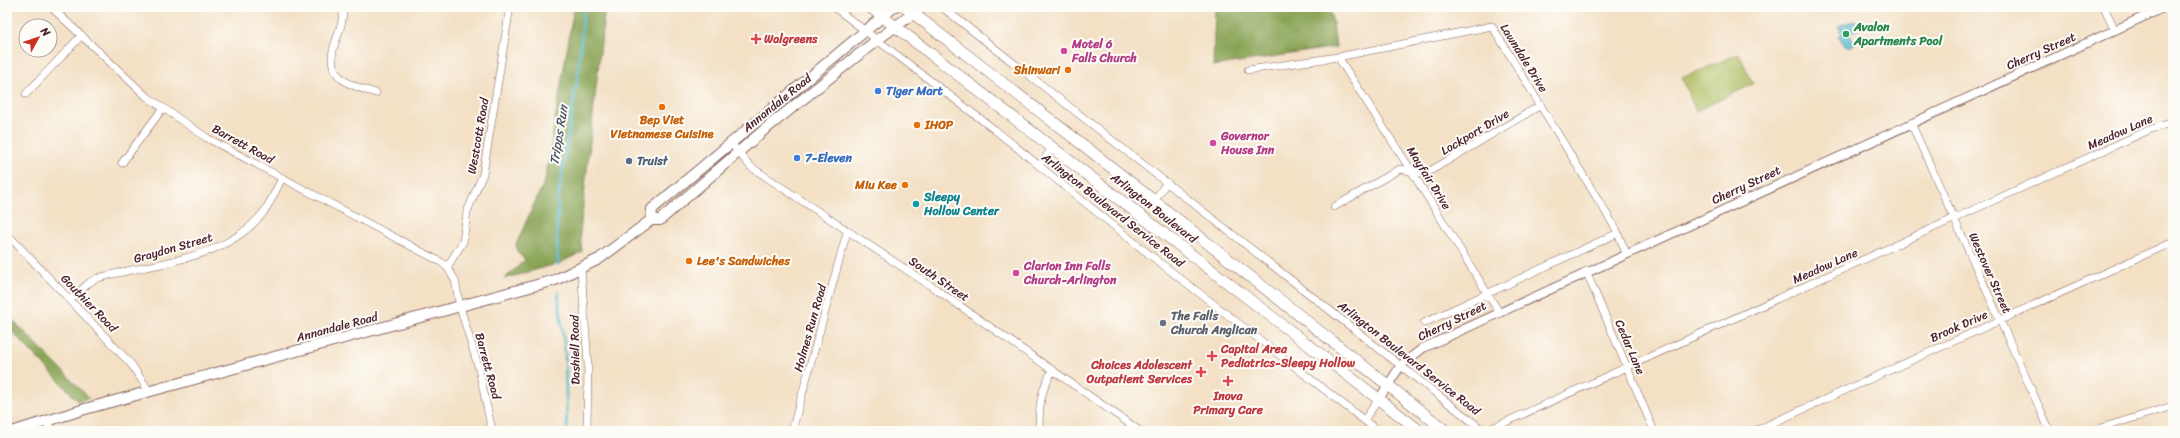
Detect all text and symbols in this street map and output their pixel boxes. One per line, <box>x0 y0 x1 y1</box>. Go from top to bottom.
place label: Avalon Apartments Pool <box>1853 16 1943 52</box>
north arrow <box>18 18 58 58</box>
street label: Lawndale Drive <box>1494 19 1554 97</box>
text: N <box>35 22 55 41</box>
street label: Cherry Street <box>2003 26 2079 76</box>
place label: Walgreens <box>764 28 818 50</box>
marker: Avalon Apartments Pool <box>1841 29 1851 39</box>
place label: Motel 6 Falls Church <box>1071 33 1138 69</box>
marker: Walgreens <box>751 34 761 44</box>
marker: Motel 6 Falls Church <box>1059 46 1069 56</box>
place label: Shinwari <box>1013 59 1061 81</box>
marker: Shinwari <box>1063 65 1073 75</box>
street label: Annandale Road <box>737 68 817 139</box>
place label: Tiger Mart <box>886 80 943 102</box>
marker: Tiger Mart <box>873 86 883 96</box>
street label: Westcott Road <box>460 95 496 176</box>
water label: Tripps Run <box>542 102 575 166</box>
marker: Bep Viet Vietnamese Cuisine <box>657 102 667 112</box>
street label: Lockport Drive <box>1436 103 1514 161</box>
street label: Meadow Lane <box>2084 108 2156 156</box>
place label: Bep Viet Vietnamese Cuisine <box>611 109 714 145</box>
place label: IHOP <box>924 114 954 136</box>
street label: Barrett Road <box>208 118 280 171</box>
marker: IHOP <box>912 120 922 130</box>
place label: Governor House Inn <box>1220 125 1275 161</box>
marker: Governor House Inn <box>1208 138 1218 148</box>
street label: Mayfair Drive <box>1401 142 1457 214</box>
street label: Arlington Boulevard Service Road <box>1036 146 1190 273</box>
place label: 7-Eleven <box>805 147 852 169</box>
place label: Truist <box>637 150 669 172</box>
marker: 7-Eleven <box>792 153 802 163</box>
marker: Truist <box>624 156 634 166</box>
street label: Cherry Street <box>1708 159 1784 211</box>
street label: Arlington Boulevard <box>1105 166 1204 250</box>
place label: Miu Kee <box>854 174 898 196</box>
marker: Miu Kee <box>900 180 910 190</box>
place label: Sleepy Hollow Center <box>923 186 1000 222</box>
marker: Sleepy Hollow Center <box>911 199 921 209</box>
street label: Graydon Street <box>131 226 215 270</box>
street label: Westover Street <box>1962 229 2018 317</box>
street label: Meadow Lane <box>1789 242 1861 290</box>
place label: Lee's Sandwiches <box>697 250 790 272</box>
street label: South Street <box>904 250 974 308</box>
place label: Clarion Inn Falls Church-Arlington <box>1023 255 1117 291</box>
marker: Lee's Sandwiches <box>684 256 694 266</box>
street label: Gouthier Road <box>55 268 124 339</box>
marker: Clarion Inn Falls Church-Arlington <box>1011 268 1021 278</box>
street label: Holmes Run Road <box>787 281 833 375</box>
street label: Arlington Boulevard Service Road <box>1332 294 1486 421</box>
street label: Cherry Street <box>1414 295 1490 347</box>
street label: Brook Drive <box>1927 303 1991 349</box>
street label: Annandale Road <box>293 305 381 349</box>
place label: The Falls Church Anglican <box>1170 305 1258 341</box>
street label: Dashiell Road <box>563 314 587 385</box>
street label: Cedar Lane <box>1608 316 1652 378</box>
marker: The Falls Church Anglican <box>1158 318 1168 328</box>
street label: Barrett Road <box>469 330 508 403</box>
place label: Capital Area Pediatrics-Sleepy Hollow <box>1220 338 1356 374</box>
marker: Capital Area Pediatrics-Sleepy Hollow <box>1206 350 1218 362</box>
place label: Choices Adolescent Outpatient Services <box>1085 354 1193 390</box>
marker: Choices Adolescent Outpatient Services <box>1195 366 1207 378</box>
marker: Inova Primary Care <box>1222 375 1234 387</box>
place label: Inova Primary Care <box>1193 385 1264 421</box>

